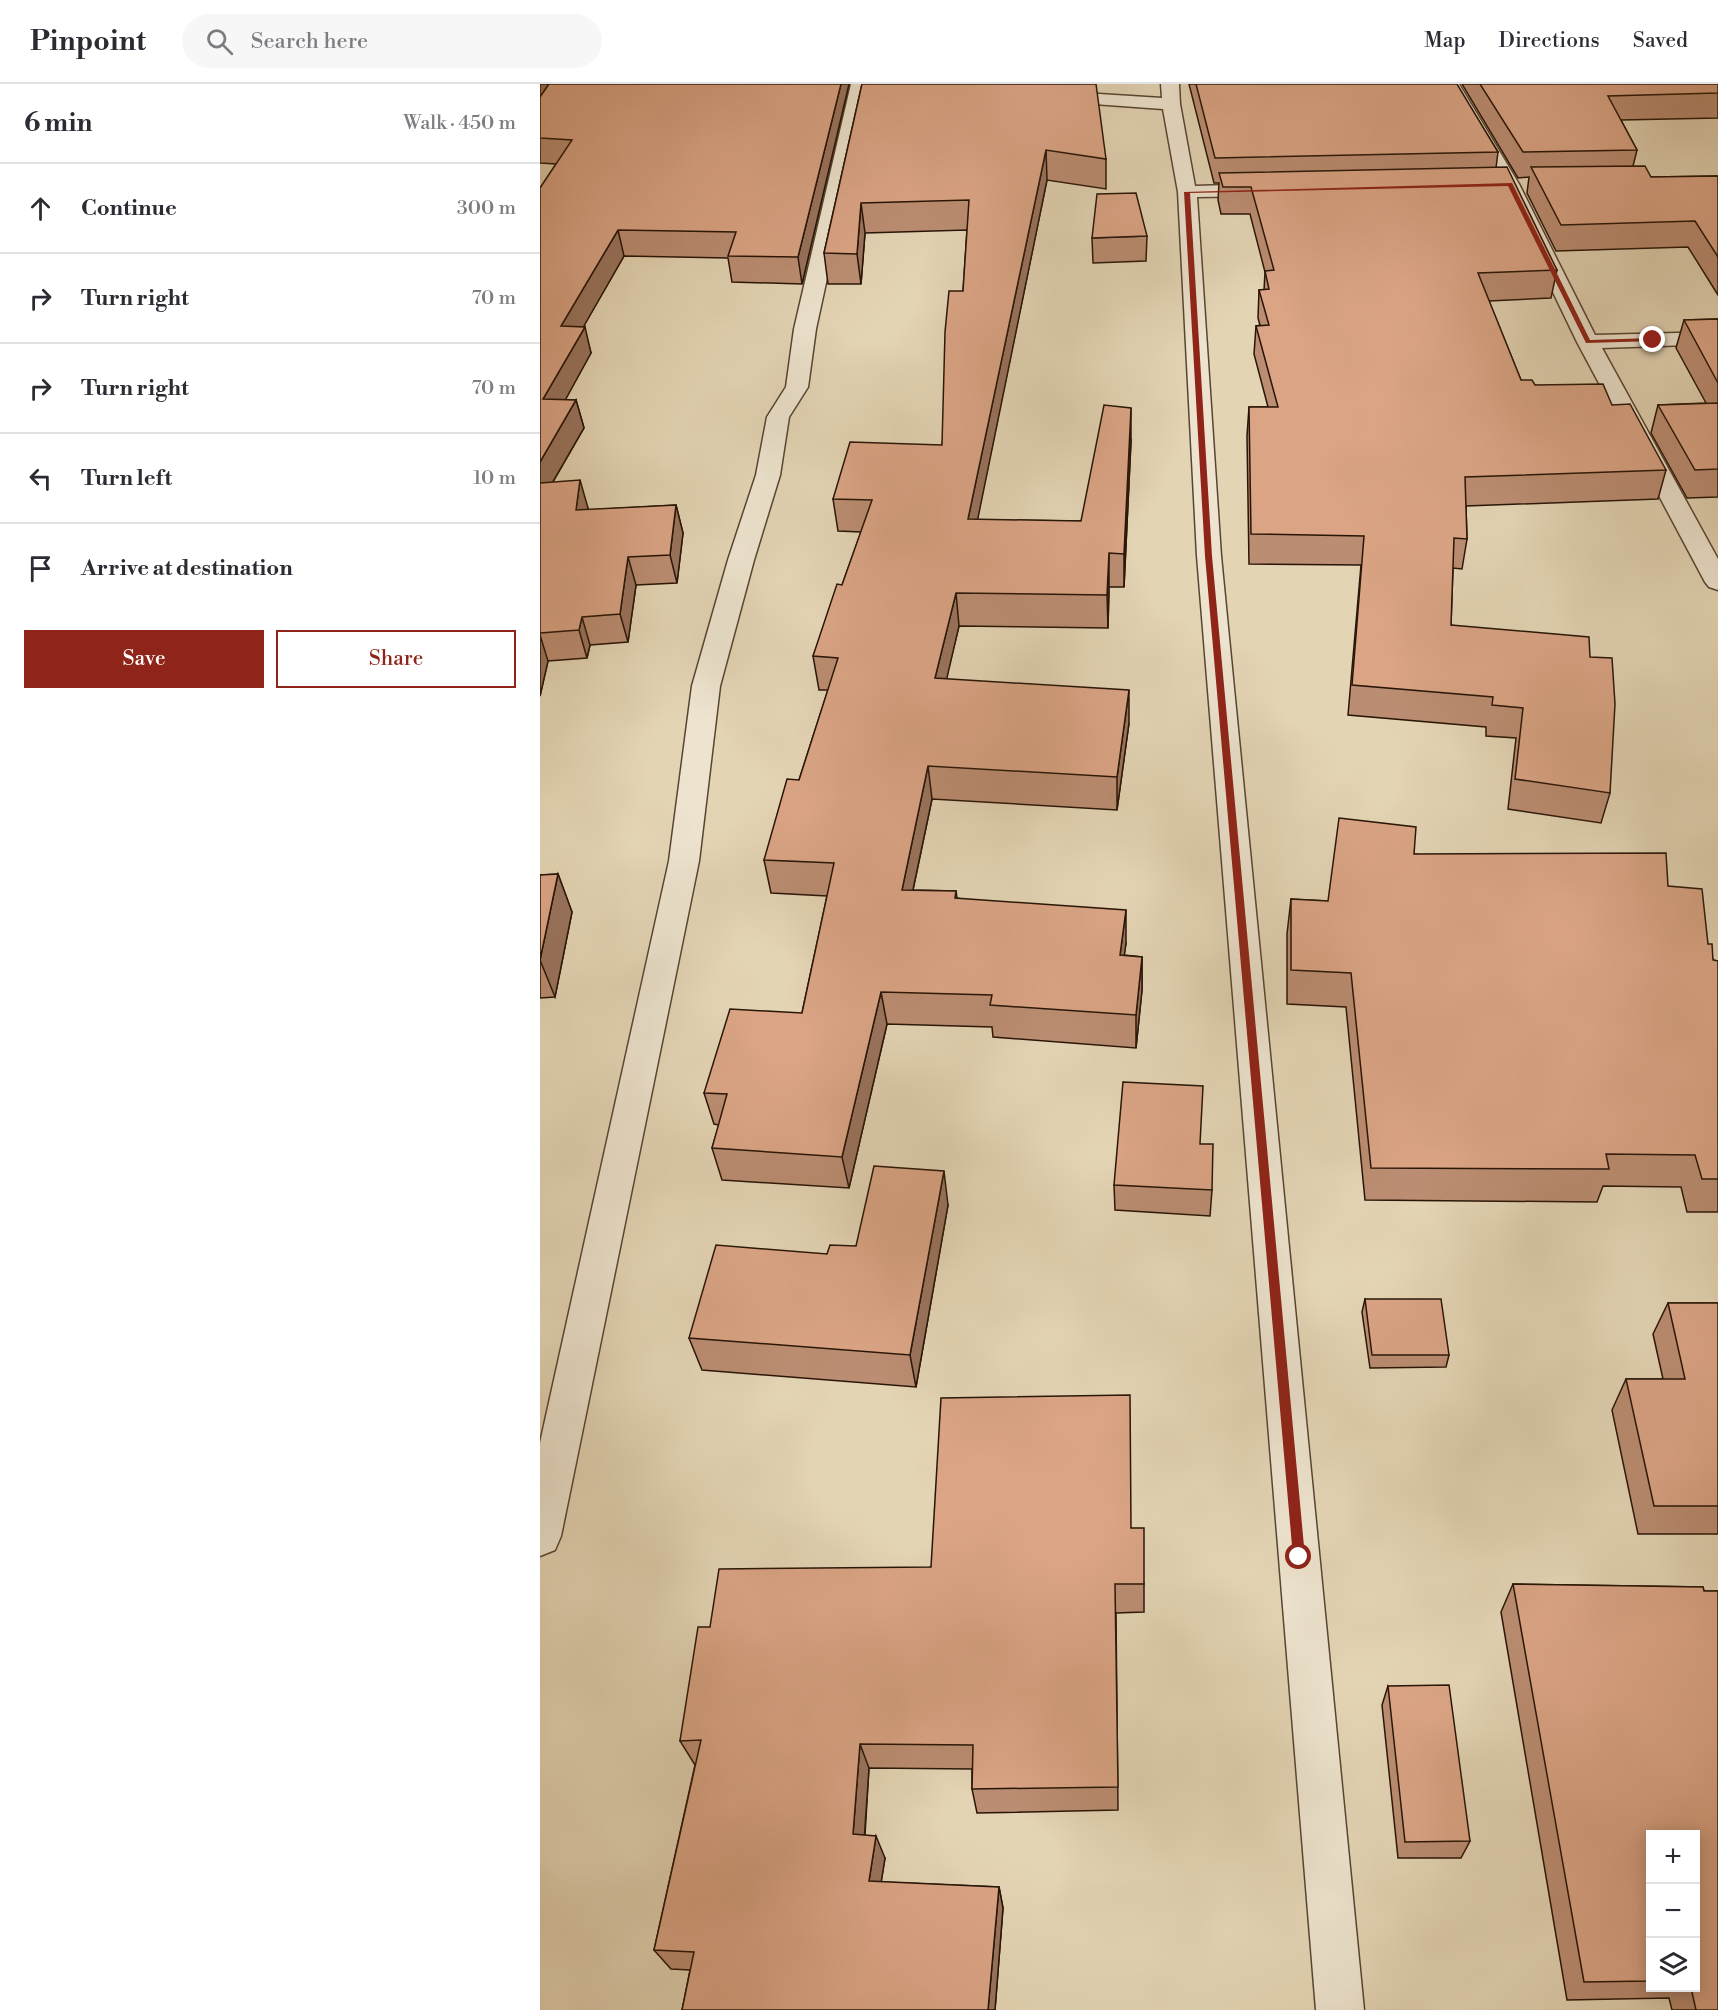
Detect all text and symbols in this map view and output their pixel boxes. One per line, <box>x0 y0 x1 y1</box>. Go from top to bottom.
search box <box>182 14 602 68</box>
text: Pinpoint <box>30 24 146 59</box>
icon: search <box>203 25 236 58</box>
text: Search here <box>251 28 368 55</box>
text: Map <box>1424 28 1466 54</box>
text: Directions <box>1499 28 1600 54</box>
text: Saved <box>1633 28 1688 54</box>
text: 6 min <box>24 107 92 139</box>
text: Walk · 450 m <box>403 111 516 136</box>
icon: ahead <box>24 192 57 225</box>
text: Continue <box>81 195 177 222</box>
text: 300 m <box>457 196 516 221</box>
icon: right <box>24 282 57 315</box>
text: Turn right <box>81 285 189 312</box>
text: 70 m <box>472 286 516 311</box>
route end <box>1639 326 1665 352</box>
icon: right <box>24 372 57 405</box>
text: Turn right <box>81 375 189 402</box>
text: 70 m <box>472 376 516 401</box>
icon: left <box>24 462 57 495</box>
text: Turn left <box>81 465 172 492</box>
text: 10 m <box>473 466 516 491</box>
icon: arrive <box>24 552 57 585</box>
text: Arrive at destination <box>81 555 293 582</box>
button: Save <box>24 630 264 688</box>
button: Share <box>276 630 516 688</box>
route start <box>1285 1543 1311 1569</box>
map controls <box>1646 1830 1700 1992</box>
button: + <box>1646 1830 1700 1884</box>
button: − <box>1646 1884 1700 1938</box>
button: layers <box>1646 1938 1700 1992</box>

